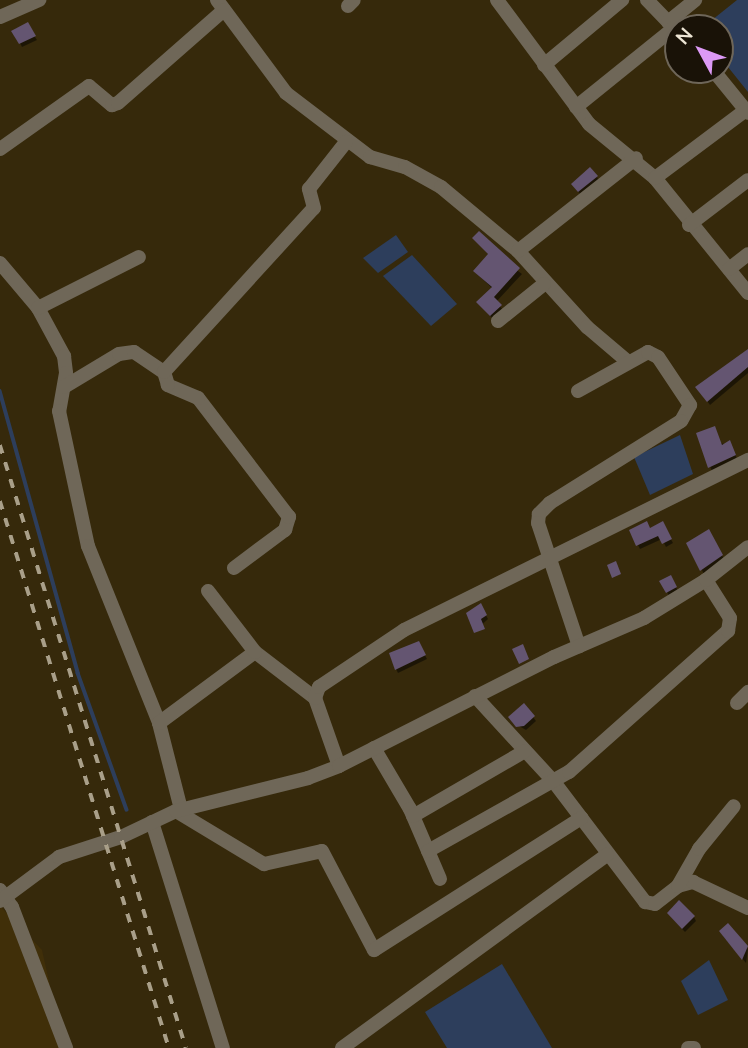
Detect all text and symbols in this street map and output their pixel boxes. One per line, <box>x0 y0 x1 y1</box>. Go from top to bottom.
north arrow <box>664 14 734 84</box>
text: N <box>670 23 699 50</box>

